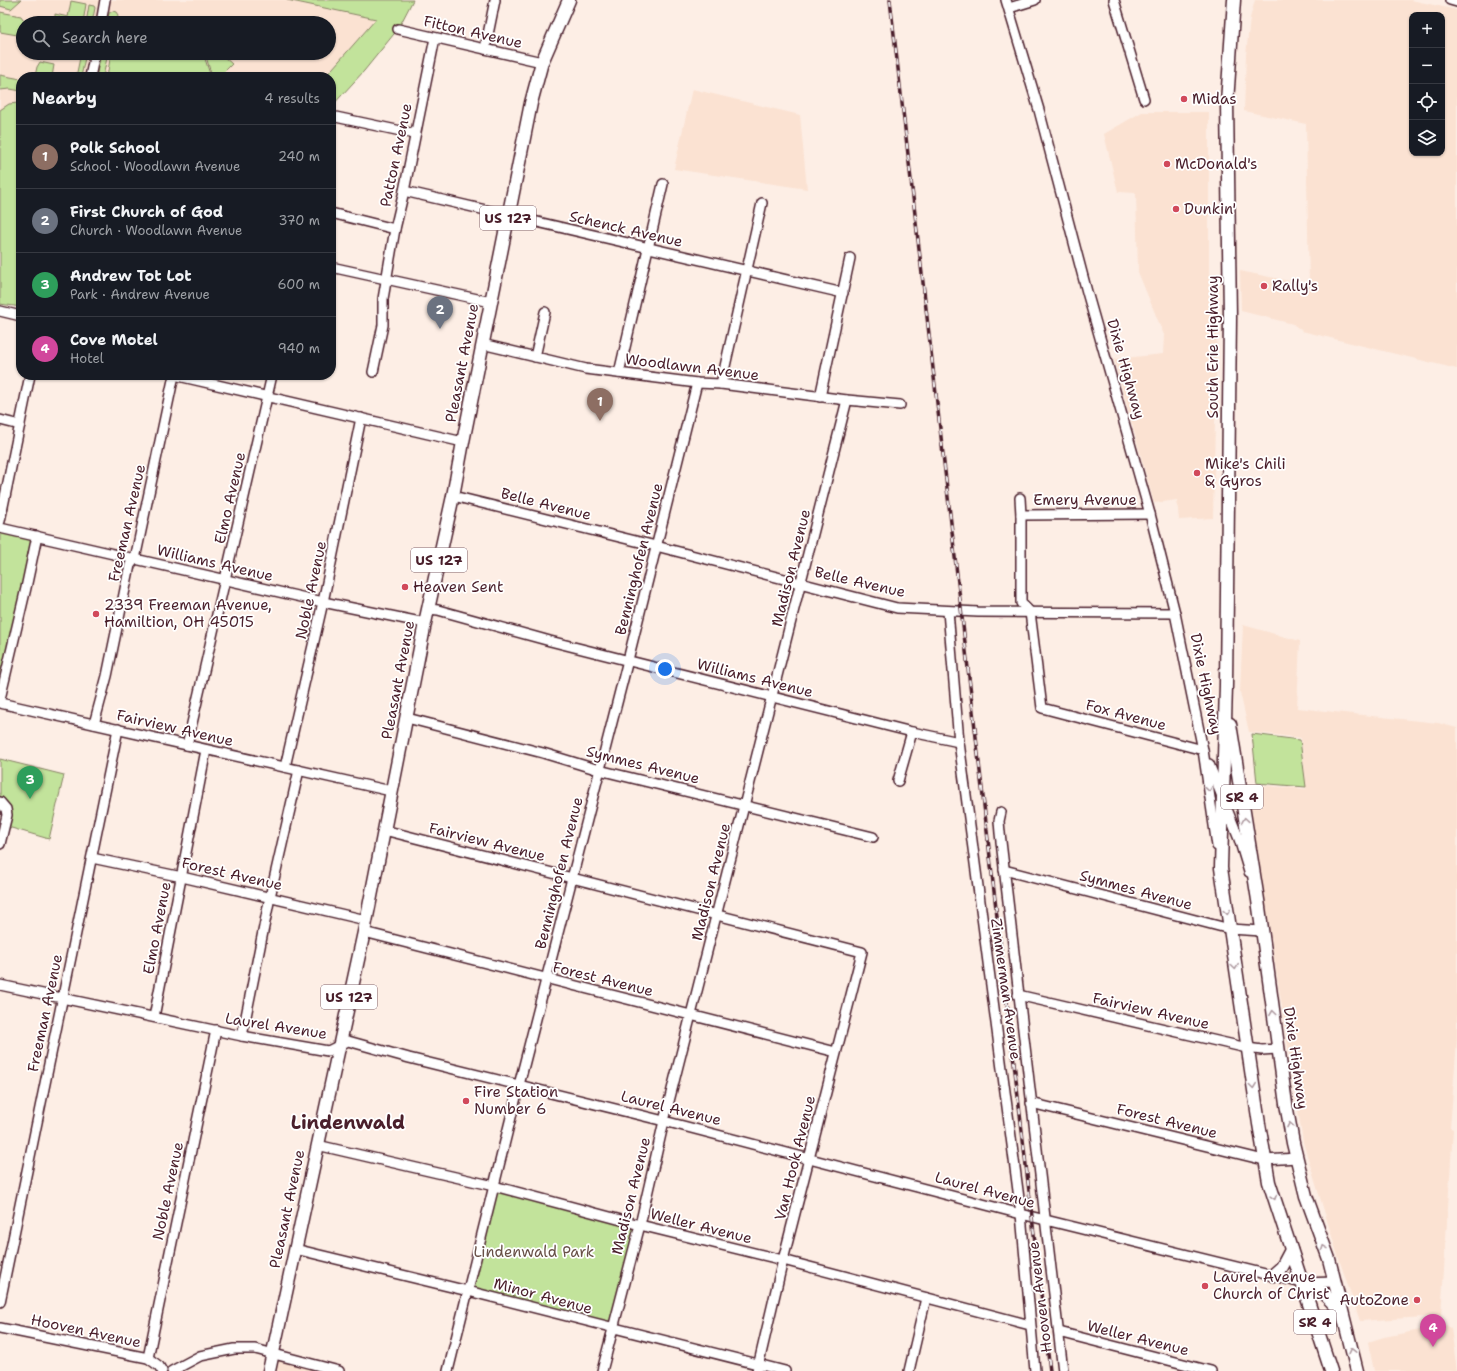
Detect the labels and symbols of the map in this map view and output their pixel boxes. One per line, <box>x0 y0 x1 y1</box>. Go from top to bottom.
street label: Fitton Avenue <box>422 11 524 53</box>
place label: Midas <box>1192 89 1237 109</box>
marker: Midas <box>1179 94 1189 104</box>
street label: Patton Avenue <box>375 101 417 209</box>
place label: McDonald's <box>1175 154 1257 174</box>
marker: McDonald's <box>1162 159 1172 169</box>
place label: Dunkin' <box>1184 199 1236 219</box>
marker: Dunkin' <box>1171 204 1181 214</box>
road number: US 127 <box>480 206 536 230</box>
street label: Schenck Avenue <box>567 206 685 252</box>
street label: South Erie Highway <box>1203 275 1223 419</box>
place label: Rally's <box>1272 276 1318 296</box>
marker: Rally's <box>1259 281 1269 291</box>
pin: 2 <box>427 296 453 329</box>
street label: Pleasant Avenue <box>441 302 483 424</box>
street label: Dixie Highway <box>1102 317 1150 421</box>
street label: Woodlawn Avenue <box>624 349 760 385</box>
pin: 1 <box>587 388 613 421</box>
street label: Elmo Avenue <box>210 450 250 546</box>
place label: Mike's Chili & Gyros <box>1205 454 1286 491</box>
street label: Freeman Avenue <box>104 462 150 584</box>
marker: Mike's Chili & Gyros <box>1192 468 1202 478</box>
street label: Benninghofen Avenue <box>610 481 668 637</box>
street label: Belle Avenue <box>499 483 593 525</box>
street label: Emery Avenue <box>1033 490 1137 510</box>
street label: Madison Avenue <box>767 507 815 629</box>
street label: Noble Avenue <box>291 539 331 641</box>
street label: Williams Avenue <box>155 540 275 586</box>
road number: US 127 <box>411 548 467 572</box>
street label: Belle Avenue <box>813 562 907 602</box>
place label: Heaven Sent <box>413 577 503 597</box>
marker: Heaven Sent <box>400 582 410 592</box>
place label: 2339 Freeman Avenue, Hamiltion, OH 45015 <box>104 595 272 632</box>
marker: 2339 Freeman Avenue, Hamiltion, OH 45015 <box>91 609 101 619</box>
street label: Pleasant Avenue <box>377 619 419 741</box>
street label: Dixie Highway <box>1185 631 1227 737</box>
street label: Williams Avenue <box>695 654 815 702</box>
your location <box>655 659 675 679</box>
street label: Fox Avenue <box>1084 695 1168 735</box>
street label: Fairview Avenue <box>115 705 235 751</box>
street label: Symmes Avenue <box>584 741 702 789</box>
pin: 3 <box>17 766 43 799</box>
road number: SR 4 <box>1221 785 1263 809</box>
one-way arrow <box>1204 786 1213 792</box>
street label: Benninghofen Avenue <box>530 795 588 951</box>
one-way arrow <box>1241 817 1250 823</box>
street label: Fairview Avenue <box>427 818 547 866</box>
street label: Madison Avenue <box>687 821 735 943</box>
street label: Forest Avenue <box>180 853 284 895</box>
street label: Symmes Avenue <box>1077 865 1195 915</box>
street label: Elmo Avenue <box>138 880 176 976</box>
one-way arrow <box>1222 909 1231 915</box>
street label: Zimmerman Avenue <box>986 917 1026 1061</box>
street label: Freeman Avenue <box>23 952 67 1074</box>
street label: Forest Avenue <box>551 957 655 1001</box>
one-way arrow <box>1230 964 1239 970</box>
road number: US 127 <box>321 985 377 1009</box>
street label: Fairview Avenue <box>1091 988 1211 1034</box>
street label: Dixie Highway <box>1279 1006 1313 1110</box>
street label: Laurel Avenue <box>224 1008 328 1044</box>
one-way arrow <box>1269 1009 1278 1016</box>
place label: Fire Station Number 6 <box>474 1082 558 1119</box>
one-way arrow <box>1248 1083 1257 1089</box>
street label: Laurel Avenue <box>619 1086 723 1130</box>
street label: Van Hook Avenue <box>770 1094 820 1222</box>
marker: Fire Station Number 6 <box>461 1096 471 1106</box>
street label: Forest Avenue <box>1115 1099 1219 1143</box>
district label: Lindenwald <box>291 1110 405 1135</box>
one-way arrow <box>1286 1122 1294 1128</box>
street label: Madison Avenue <box>607 1135 655 1257</box>
street label: Noble Avenue <box>148 1140 188 1242</box>
street label: Pleasant Avenue <box>265 1148 309 1270</box>
street label: Laurel Avenue <box>933 1167 1037 1213</box>
one-way arrow <box>1269 1193 1278 1200</box>
street label: Weller Avenue <box>648 1204 754 1248</box>
street label: Hooven Avenue <box>1023 1240 1057 1354</box>
park label: Lindenwald Park <box>474 1242 594 1262</box>
one-way arrow <box>1321 1244 1329 1251</box>
place label: Laurel Avenue Church of Christ <box>1213 1267 1330 1304</box>
street label: Minor Avenue <box>491 1273 595 1319</box>
marker: Laurel Avenue Church of Christ <box>1200 1281 1210 1291</box>
place label: AutoZone <box>1339 1290 1409 1310</box>
marker: AutoZone <box>1412 1295 1422 1305</box>
street label: Hooven Avenue <box>29 1310 143 1352</box>
road number: SR 4 <box>1294 1310 1336 1334</box>
pin: 4 <box>1420 1314 1446 1347</box>
street label: Weller Avenue <box>1085 1316 1191 1360</box>
one-way arrow <box>1349 1347 1357 1354</box>

